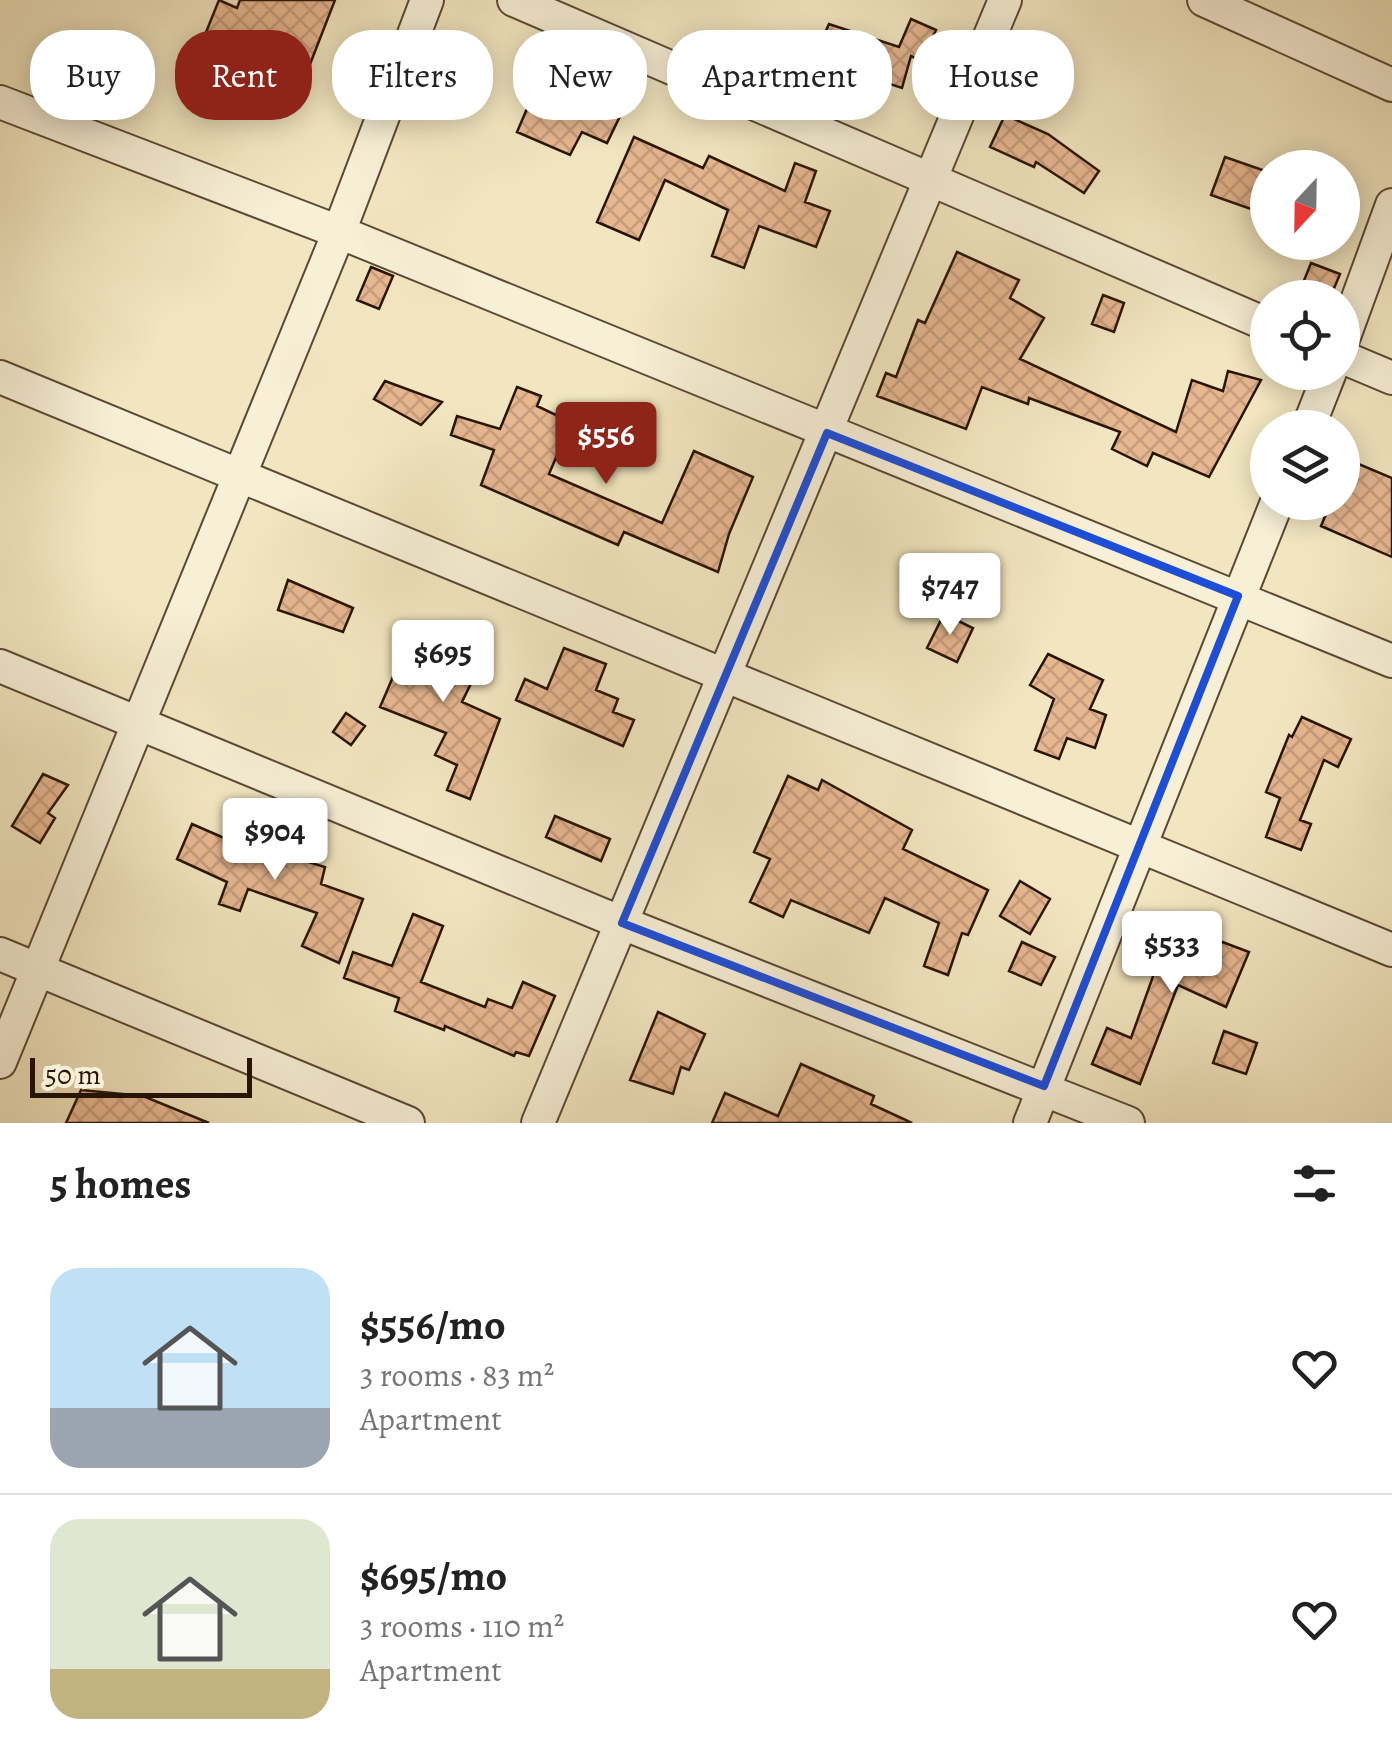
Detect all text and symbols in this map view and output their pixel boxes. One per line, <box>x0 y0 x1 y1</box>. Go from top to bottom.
chip: Buy <box>30 30 155 120</box>
chip: Rent <box>175 30 312 120</box>
chip: Filters <box>332 30 493 120</box>
chip: New <box>513 30 647 120</box>
chip: Apartment <box>667 30 892 120</box>
chip: House <box>912 30 1074 120</box>
north arrow <box>1250 150 1360 260</box>
map controls <box>1250 150 1360 520</box>
button: locate <box>1250 280 1360 390</box>
pin: $556 <box>547 402 665 487</box>
button: layers <box>1250 410 1360 520</box>
text: $556 <box>577 412 635 456</box>
pin: $747 <box>891 553 1009 638</box>
text: $747 <box>921 563 979 607</box>
pin: $695 <box>384 620 502 705</box>
text: $695 <box>414 630 472 674</box>
pin: $904 <box>216 798 334 883</box>
text: $904 <box>245 808 305 852</box>
pin: $533 <box>1113 911 1231 996</box>
text: $533 <box>1144 921 1200 965</box>
scale bar <box>30 1053 252 1098</box>
text: 50 m <box>45 1056 101 1094</box>
text: 5 homes <box>50 1155 191 1212</box>
icon: filters <box>1287 1156 1342 1211</box>
text: $556/mo <box>360 1296 506 1353</box>
icon: home <box>130 1308 250 1428</box>
icon: heart <box>1287 1341 1342 1396</box>
text: 3 rooms · 83 m² <box>360 1353 554 1397</box>
text: Apartment <box>360 1397 502 1441</box>
text: $695/mo <box>360 1547 507 1604</box>
icon: home <box>130 1559 250 1679</box>
icon: heart <box>1287 1592 1342 1647</box>
text: 3 rooms · 110 m² <box>360 1604 564 1648</box>
text: Apartment <box>360 1648 502 1692</box>

